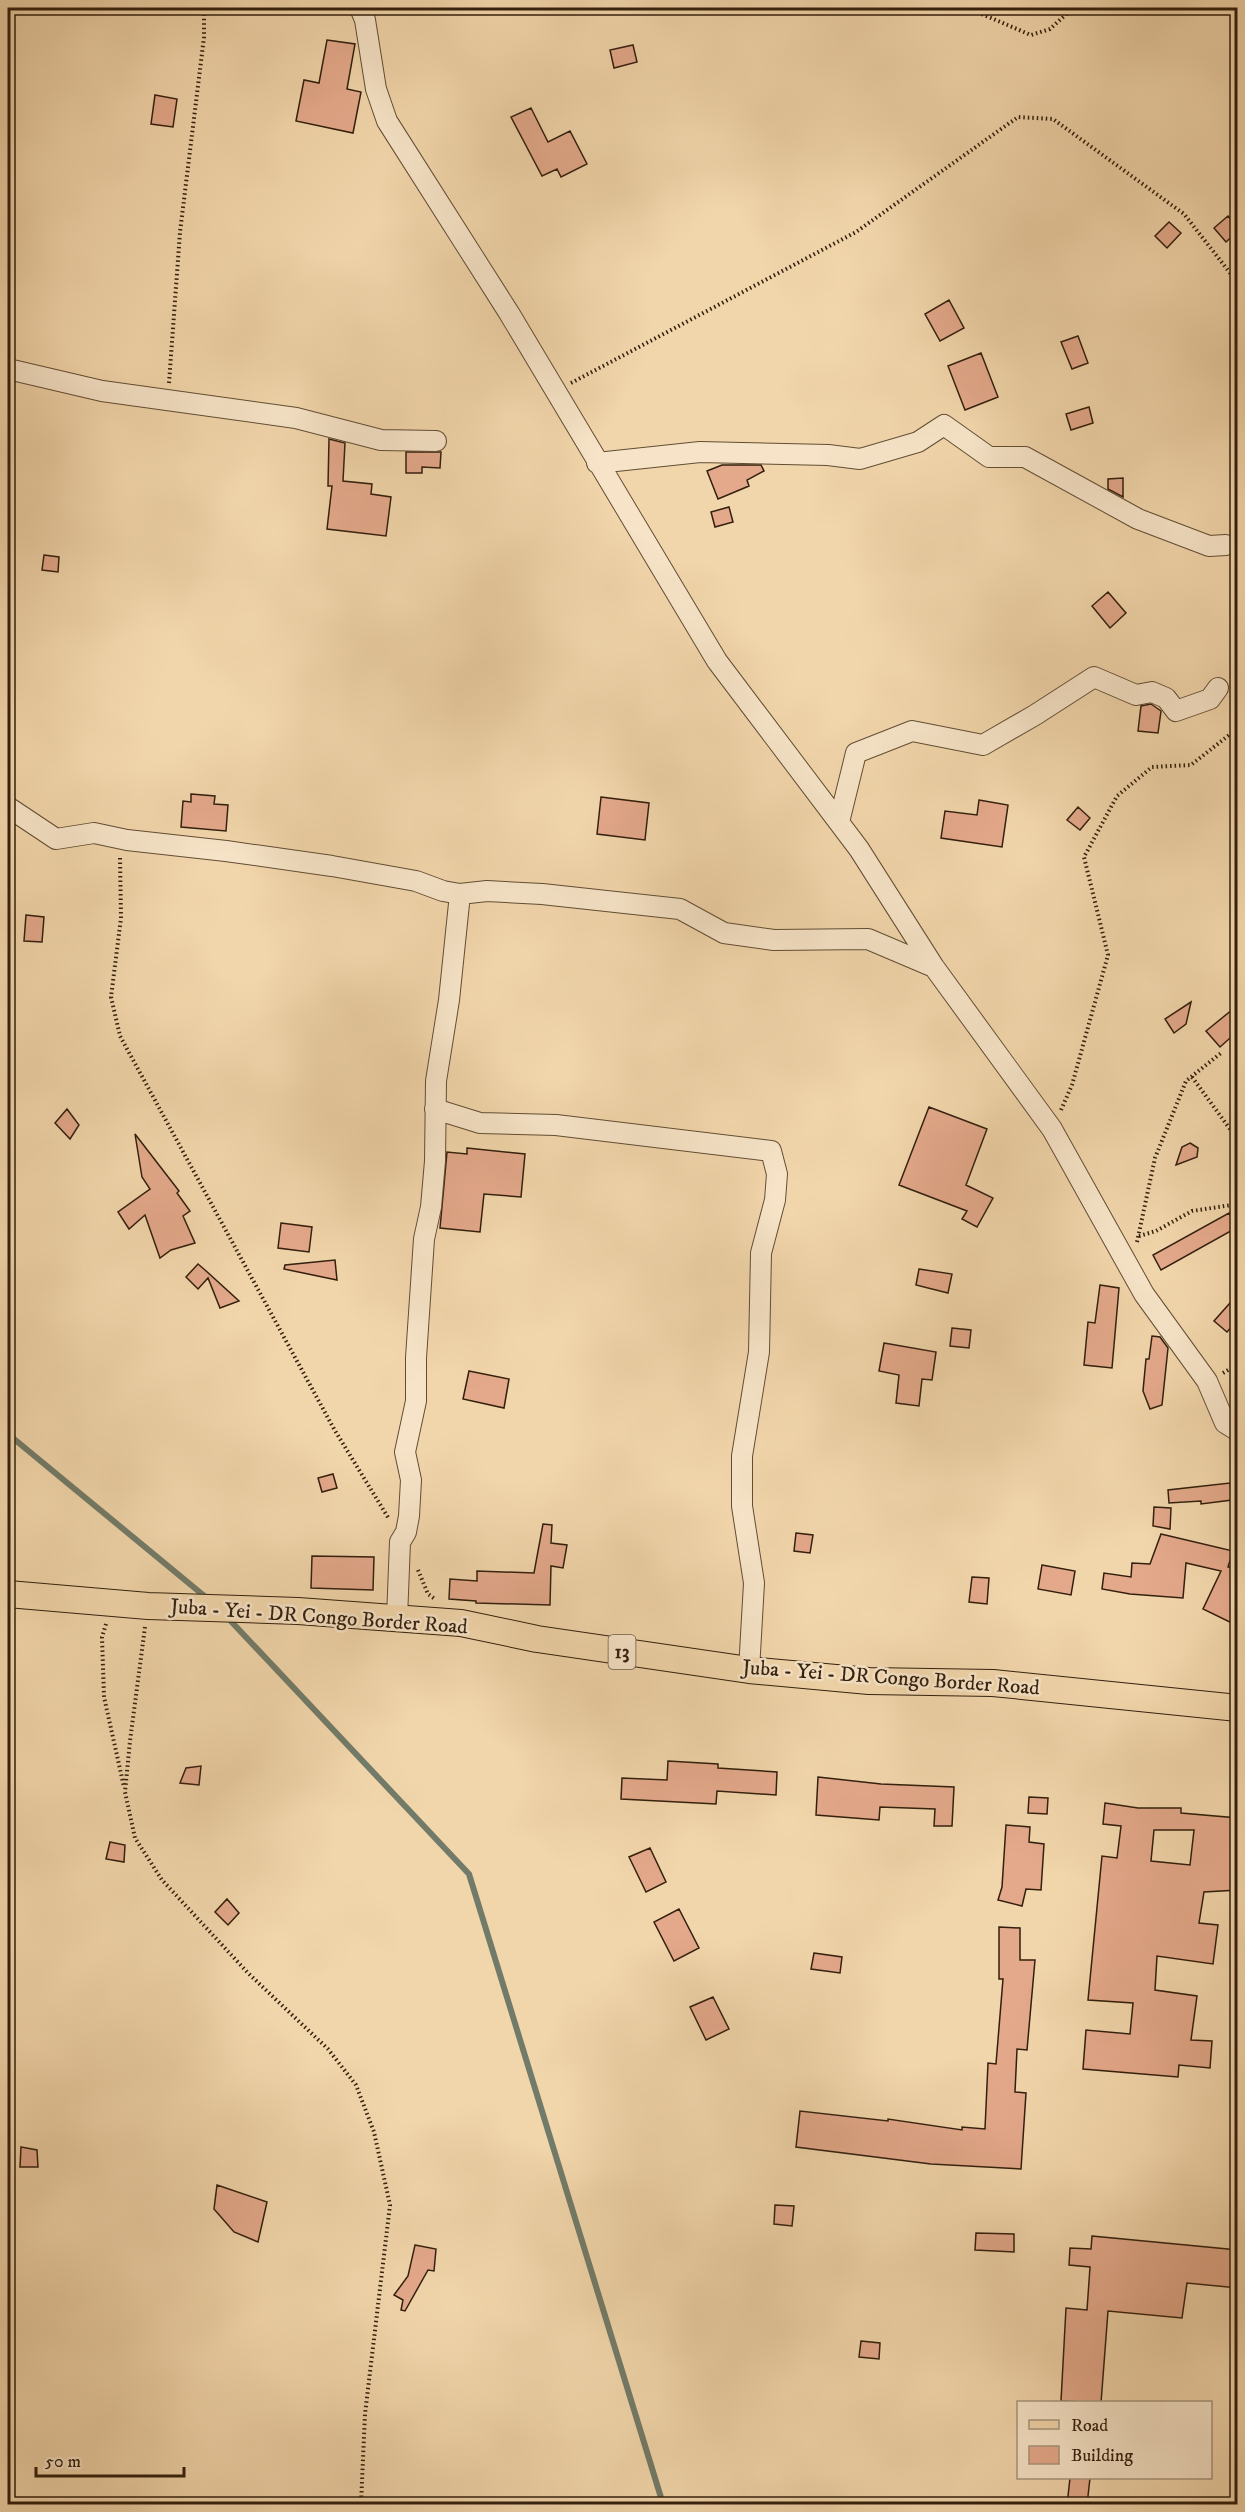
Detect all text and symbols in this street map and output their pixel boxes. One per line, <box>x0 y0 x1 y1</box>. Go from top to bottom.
street label: Juba - Yei - DR Congo Border Road <box>167 1593 469 1640</box>
road number: 13 <box>608 1635 636 1669</box>
street label: Juba - Yei - DR Congo Border Road <box>739 1654 1041 1701</box>
legend <box>1017 2401 1212 2479</box>
text: Road <box>1071 2415 1108 2437</box>
scale bar <box>36 2440 184 2478</box>
text: Building <box>1071 2445 1133 2467</box>
text: 50 m <box>45 2451 81 2473</box>

